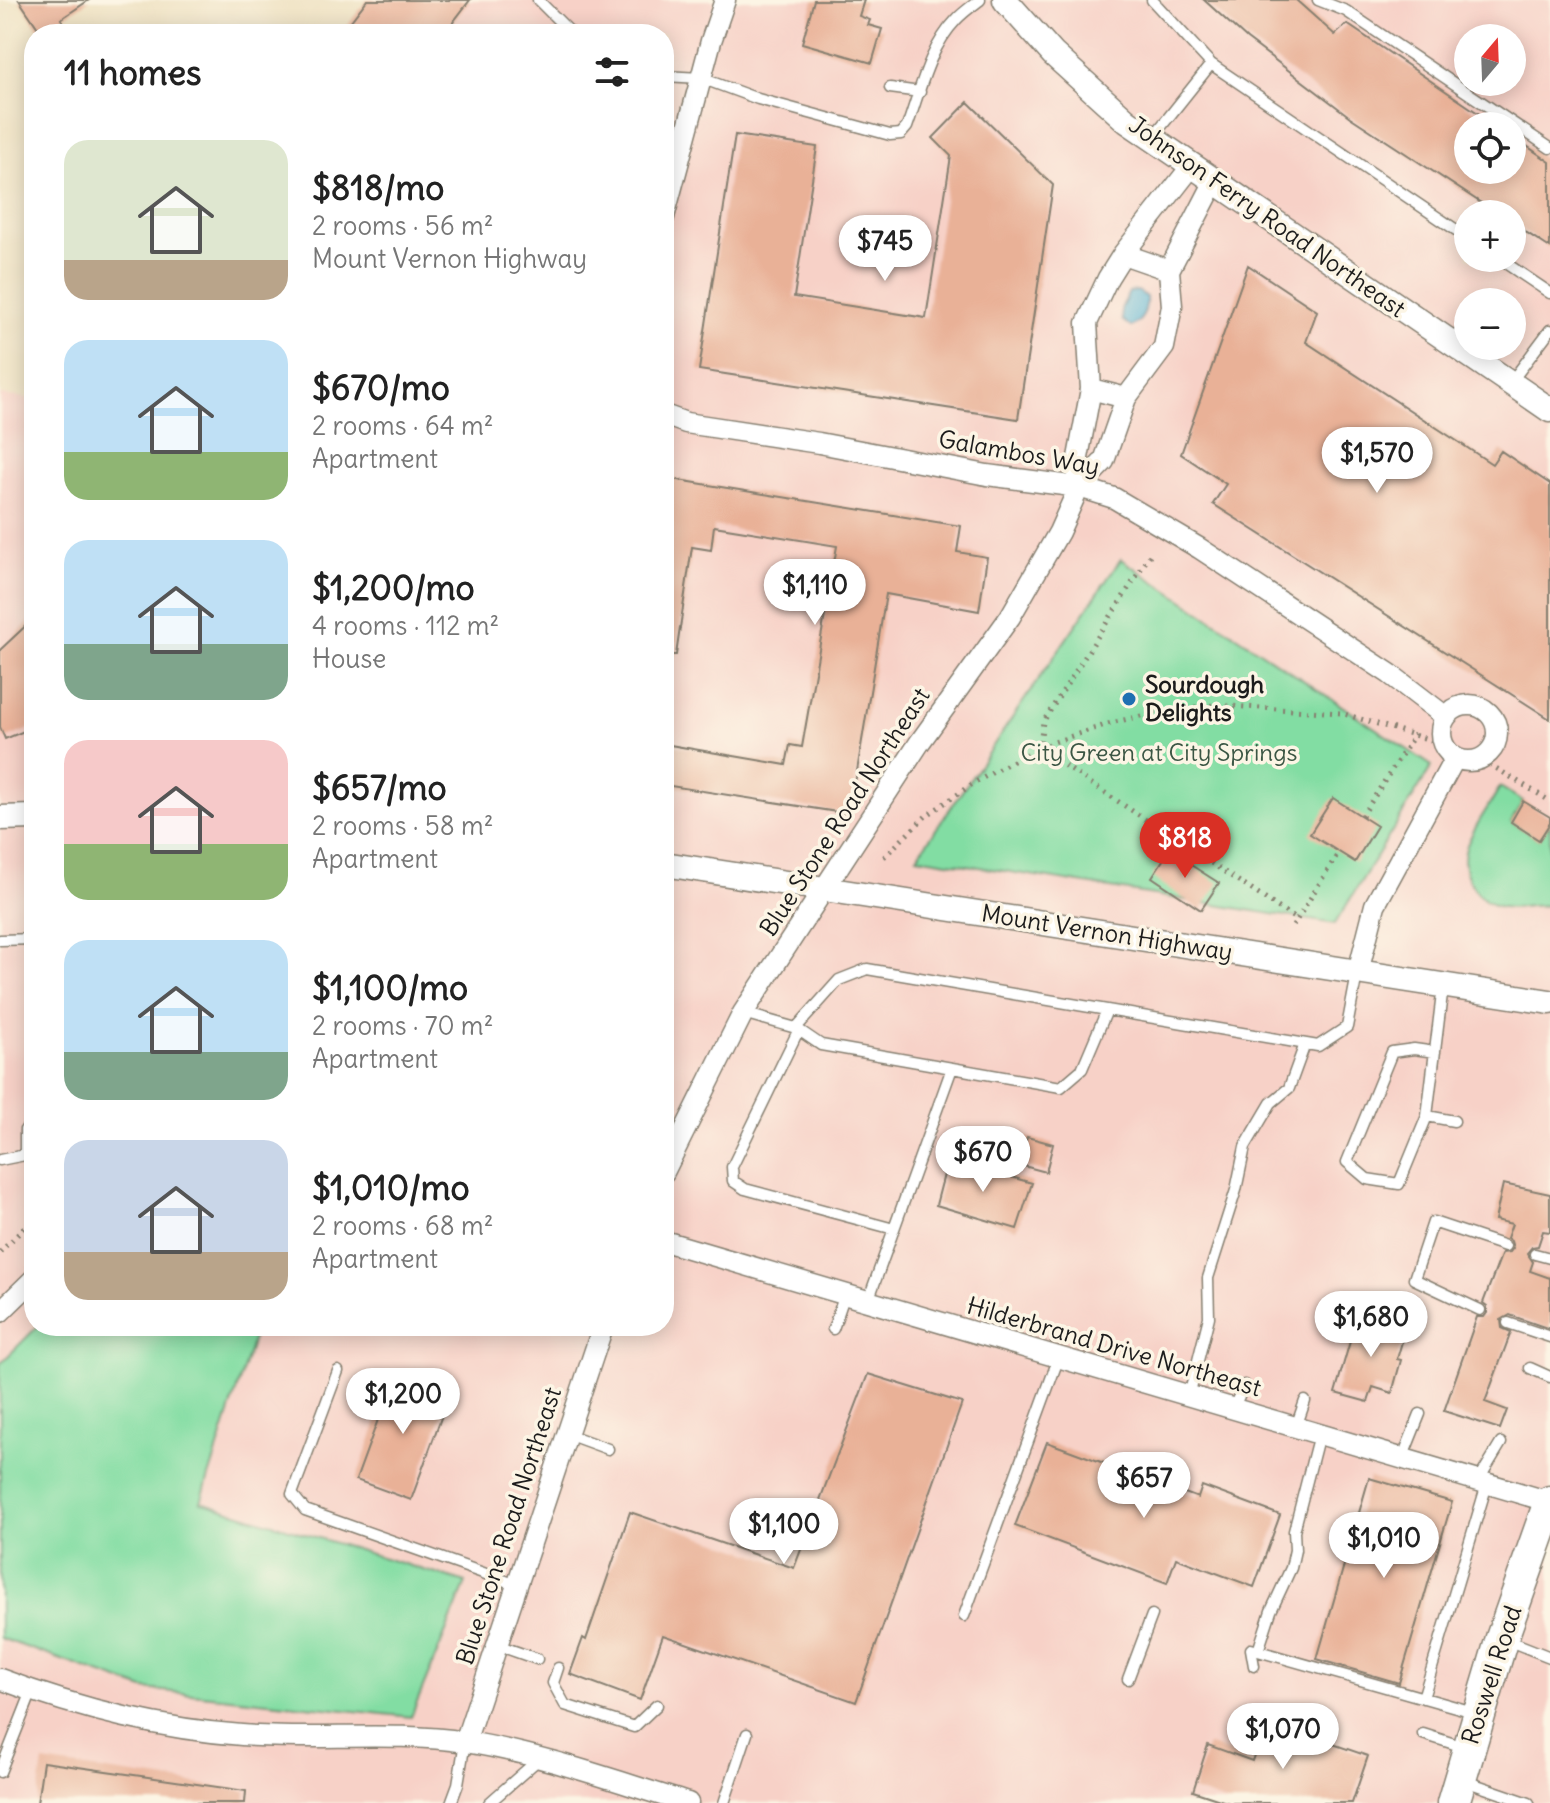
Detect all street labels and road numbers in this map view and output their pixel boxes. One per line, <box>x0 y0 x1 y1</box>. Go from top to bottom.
street label: Johnson Ferry Road Northeast <box>1124 109 1412 323</box>
street label: Galambos Way <box>936 423 1102 481</box>
street label: Blue Stone Road Northeast <box>753 682 936 941</box>
street label: Mount Vernon Highway <box>979 897 1235 967</box>
street label: Hilderbrand Drive Northeast <box>964 1290 1265 1402</box>
street label: Blue Stone Road Northeast <box>449 1383 567 1668</box>
street label: Roswell Road <box>1455 1602 1528 1748</box>

